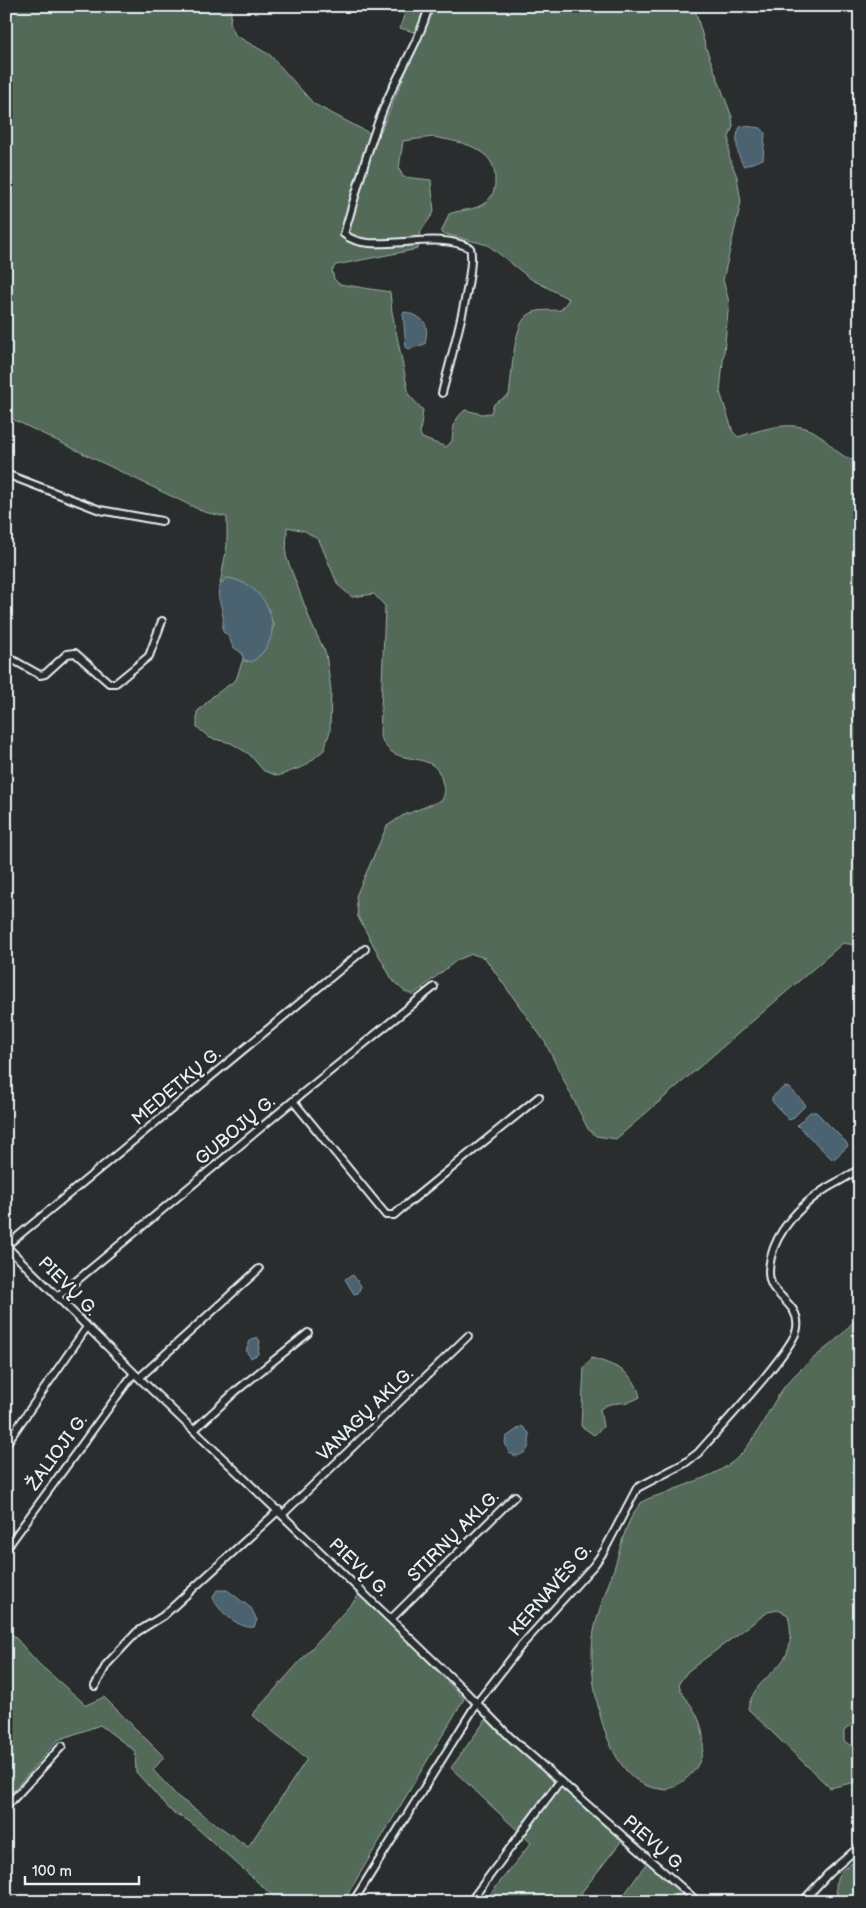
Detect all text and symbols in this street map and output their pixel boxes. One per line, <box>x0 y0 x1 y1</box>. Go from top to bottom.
street label: MEDETKŲ G. <box>128 1043 225 1130</box>
street label: GUBOJŲ G. <box>191 1091 279 1170</box>
street label: PIEVŲ G. <box>34 1253 101 1320</box>
street label: VANAGŲ AKLG. <box>313 1363 418 1465</box>
street label: ŽALIOJI G. <box>21 1409 92 1495</box>
street label: STIRNŲ AKLG. <box>403 1486 503 1586</box>
street label: PIEVŲ G. <box>325 1534 393 1601</box>
street label: KERNAVĖS G. <box>504 1539 596 1641</box>
street label: PIEVŲ G. <box>619 1811 689 1876</box>
scale bar <box>25 1853 139 1885</box>
text: 100 m <box>32 1862 72 1881</box>

